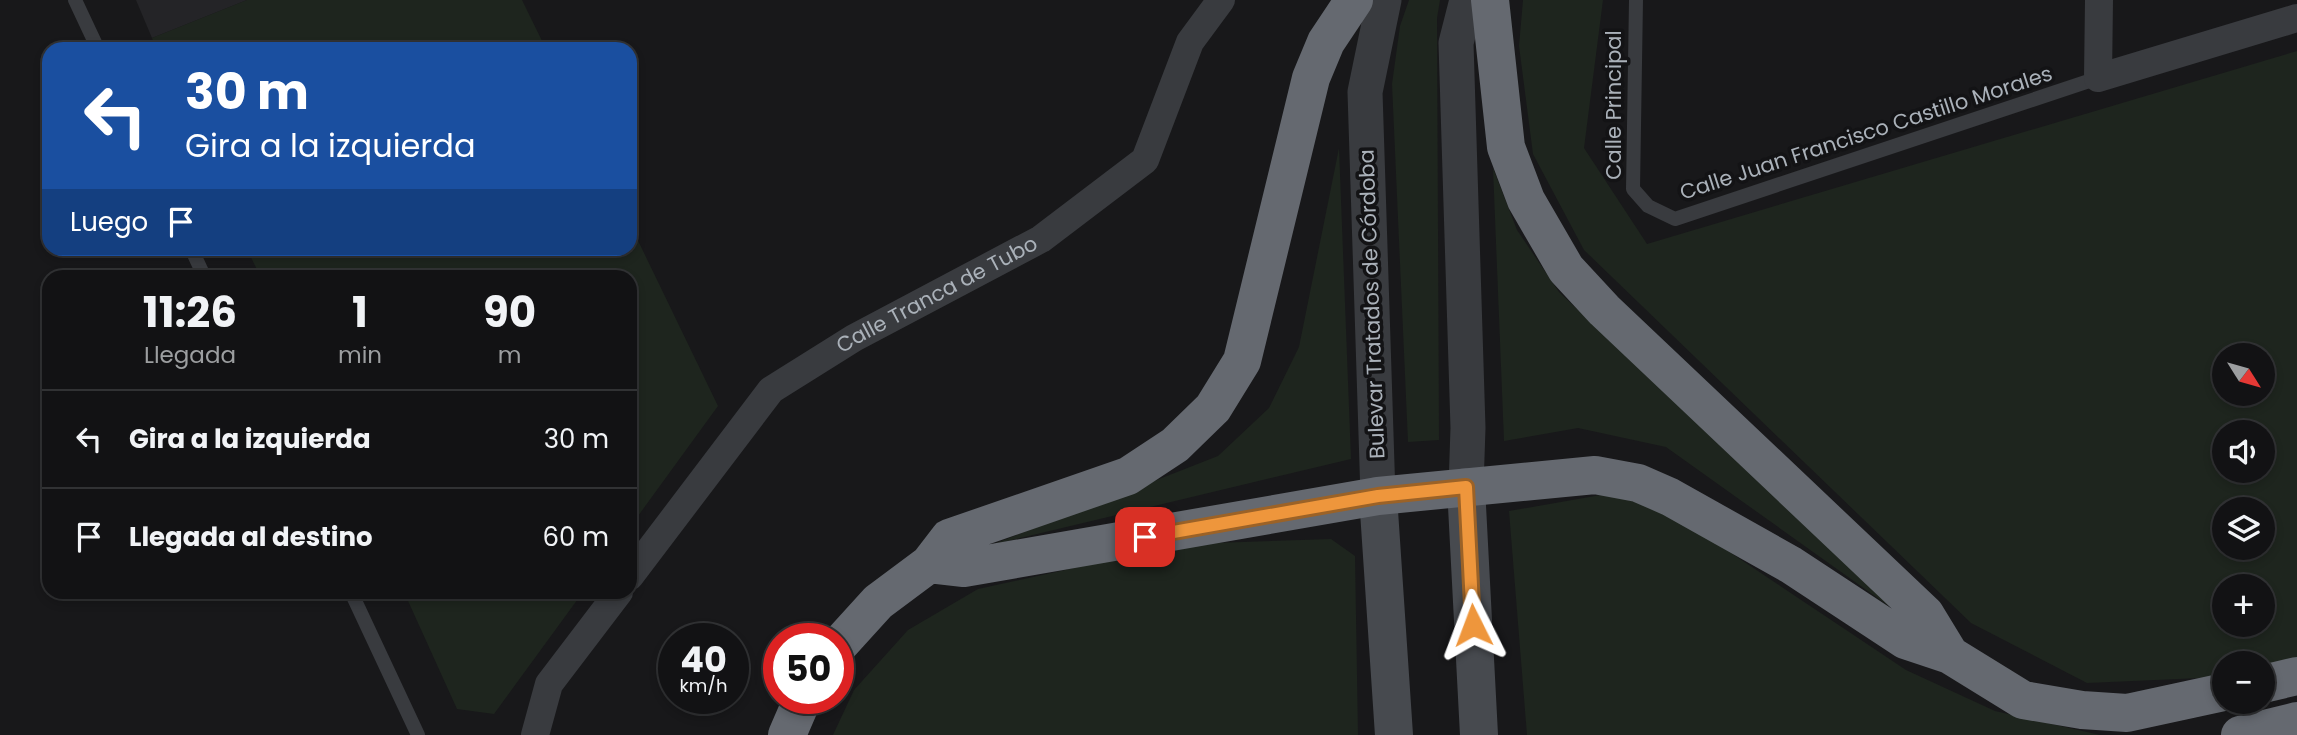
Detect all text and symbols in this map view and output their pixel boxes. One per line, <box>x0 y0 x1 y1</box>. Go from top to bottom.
street label: Calle Principal <box>1599 30 1628 180</box>
text: 30 m <box>185 58 309 126</box>
street label: Calle Juan Francisco Castillo Morales <box>1676 58 2056 207</box>
icon: left <box>70 70 161 161</box>
text: Gira a la izquierda <box>185 123 476 168</box>
street label: Bulevar Tratados de Córdoba <box>1352 149 1391 459</box>
icon: arrive <box>162 203 200 241</box>
text: Luego <box>70 204 148 240</box>
street label: Calle Tranca de Tubo <box>830 228 1042 360</box>
text: 11:26 <box>143 283 237 342</box>
text: 1 <box>352 283 368 342</box>
text: 90 <box>483 283 536 342</box>
text: Llegada <box>144 339 236 371</box>
text: min <box>338 339 382 371</box>
text: m <box>498 339 521 371</box>
north arrow <box>2212 343 2275 406</box>
map controls <box>2212 343 2275 714</box>
icon: left <box>70 420 108 458</box>
button: sound <box>2212 420 2275 483</box>
text: Gira a la izquierda <box>129 421 371 457</box>
text: 30 m <box>544 421 609 457</box>
button: layers <box>2212 497 2275 560</box>
pin <box>1115 507 1175 567</box>
icon: arrive <box>70 518 108 556</box>
icon: arrive <box>1126 518 1164 556</box>
text: Llegada al destino <box>129 519 373 555</box>
text: 60 m <box>542 519 609 555</box>
button: + <box>2212 574 2275 637</box>
position arrow <box>1436 588 1510 662</box>
speed limit sign: 50 <box>763 623 854 714</box>
text: 40 <box>680 635 727 684</box>
button: − <box>2212 651 2275 714</box>
text: km/h <box>680 673 727 698</box>

